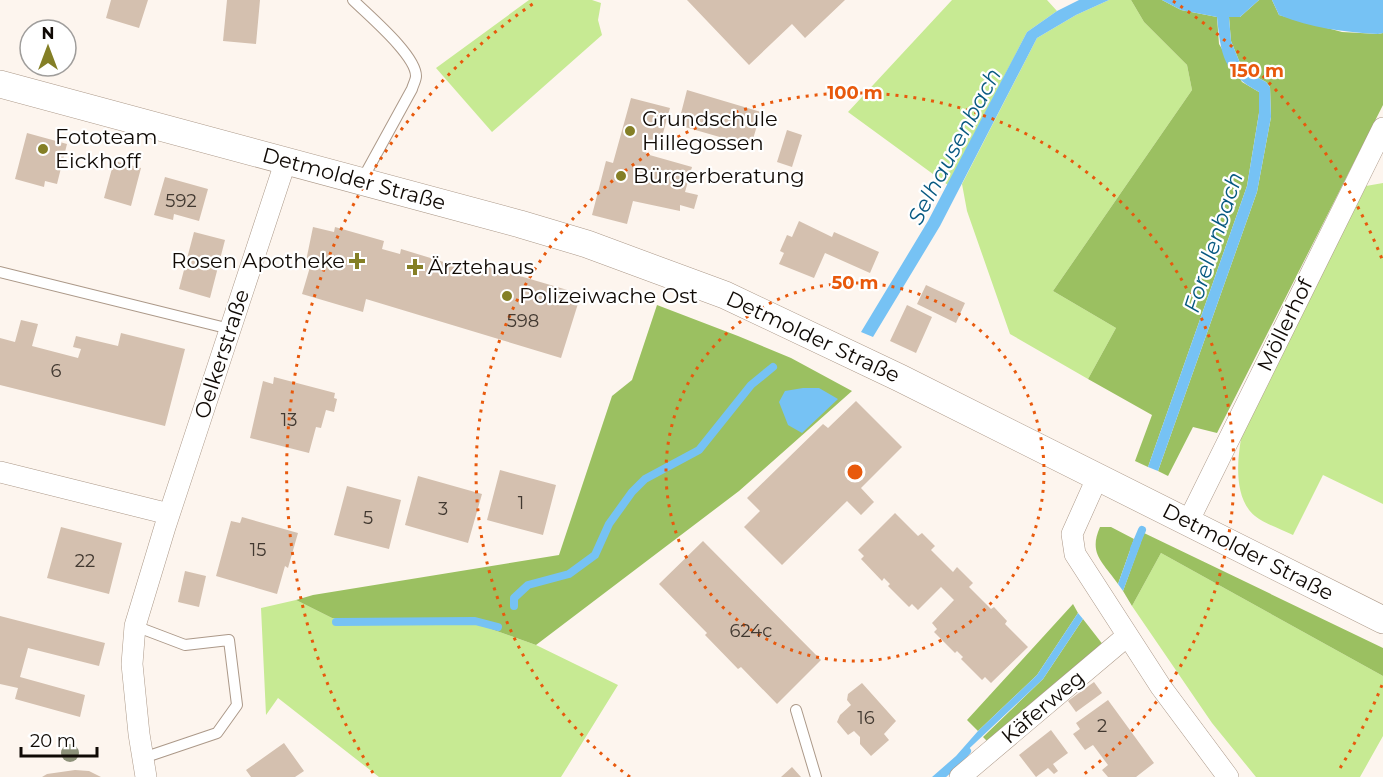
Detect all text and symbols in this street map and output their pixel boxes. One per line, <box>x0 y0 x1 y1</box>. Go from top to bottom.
north arrow <box>18 18 78 78</box>
text: N <box>42 24 54 43</box>
text: 150 m <box>1230 60 1284 82</box>
water label: Selhausenbach <box>902 63 1007 229</box>
text: 100 m <box>827 82 883 104</box>
place label: Grundschule Hillegossen <box>642 106 778 155</box>
place label: Fototeam Eickhoff <box>55 124 158 173</box>
marker: Grundschule Hillegossen <box>623 124 637 138</box>
marker: Fototeam Eickhoff <box>36 142 50 156</box>
street label: Detmolder Straße <box>260 142 448 215</box>
place label: Bürgerberatung <box>633 163 805 188</box>
marker: Bürgerberatung <box>614 169 628 183</box>
water label: Forellenbach <box>1178 169 1249 316</box>
house number: 592 <box>165 190 197 212</box>
place label: Rosen Apotheke <box>171 248 345 273</box>
marker: Rosen Apotheke <box>350 254 364 268</box>
place label: Ärztehaus <box>428 254 534 279</box>
marker: Ärztehaus <box>406 258 424 276</box>
text: 50 m <box>832 272 878 294</box>
street label: Möllerhof <box>1251 274 1318 375</box>
place label: Polizeiwache Ost <box>519 283 698 308</box>
street label: Detmolder Straße <box>722 285 904 388</box>
street label: Oelkerstraße <box>189 286 254 422</box>
marker: Polizeiwache Ost <box>500 289 514 303</box>
house number: 598 <box>507 310 539 332</box>
house number: 6 <box>51 360 62 382</box>
house number: 13 <box>281 409 297 431</box>
centre of rings <box>845 462 865 482</box>
house number: 1 <box>518 492 524 514</box>
house number: 3 <box>438 498 448 520</box>
street label: Detmolder Straße <box>1159 498 1338 606</box>
house number: 5 <box>363 507 373 529</box>
house number: 15 <box>250 539 266 561</box>
house number: 22 <box>75 550 95 572</box>
house number: 624c <box>729 620 773 642</box>
street label: Käferweg <box>996 665 1089 749</box>
house number: 16 <box>857 707 875 729</box>
house number: 2 <box>1097 715 1107 737</box>
scale bar <box>21 720 98 758</box>
text: 20 m <box>30 730 76 752</box>

